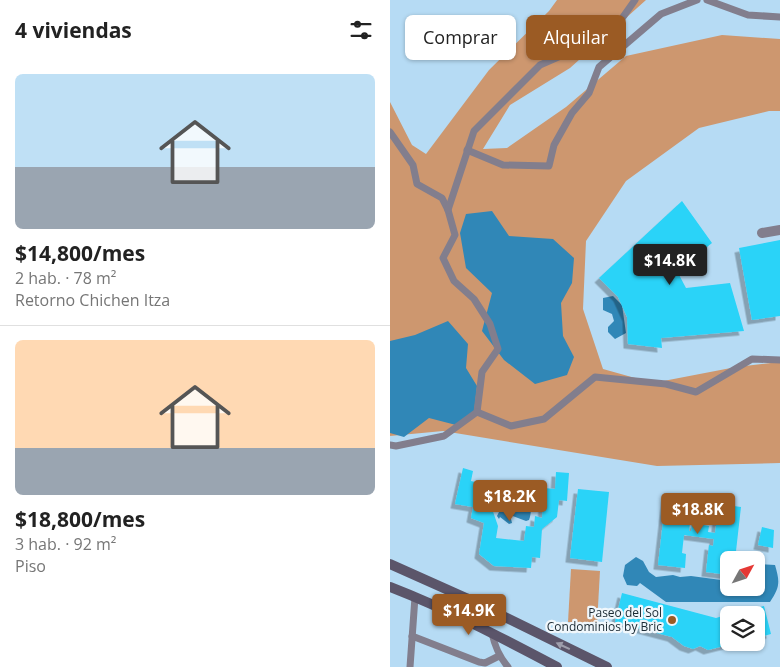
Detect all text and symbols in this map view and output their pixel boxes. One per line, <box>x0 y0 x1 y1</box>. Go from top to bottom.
chip: Comprar <box>405 15 516 60</box>
chip: Alquilar <box>526 15 626 60</box>
text: 4 viviendas <box>15 16 132 44</box>
icon: filters <box>347 16 375 44</box>
icon: home <box>150 107 240 197</box>
text: $14,800/mes <box>15 239 145 267</box>
pin: $14.8K <box>629 244 711 286</box>
text: $14.8K <box>644 249 696 271</box>
text: 2 hab. · 78 m² <box>15 267 116 289</box>
text: Retorno Chichen Itza <box>15 289 170 311</box>
icon: home <box>150 372 240 462</box>
pin: $18.2K <box>469 480 551 522</box>
text: $18.2K <box>484 485 536 507</box>
pin: $18.8K <box>657 492 739 535</box>
text: $18.8K <box>672 498 724 520</box>
text: $18,800/mes <box>15 505 145 533</box>
text: 3 hab. · 92 m² <box>15 533 116 555</box>
north arrow <box>720 551 765 596</box>
map controls <box>720 551 765 651</box>
text: Piso <box>15 555 46 577</box>
pin: $14.9K <box>428 594 510 636</box>
text: $14.9K <box>443 599 495 621</box>
place label: Paseo del Sol Condominios by Bric <box>547 604 662 635</box>
button: layers <box>720 606 765 651</box>
marker: Paseo del Sol Condominios by Bric <box>666 614 678 626</box>
one-way arrow <box>556 642 571 650</box>

